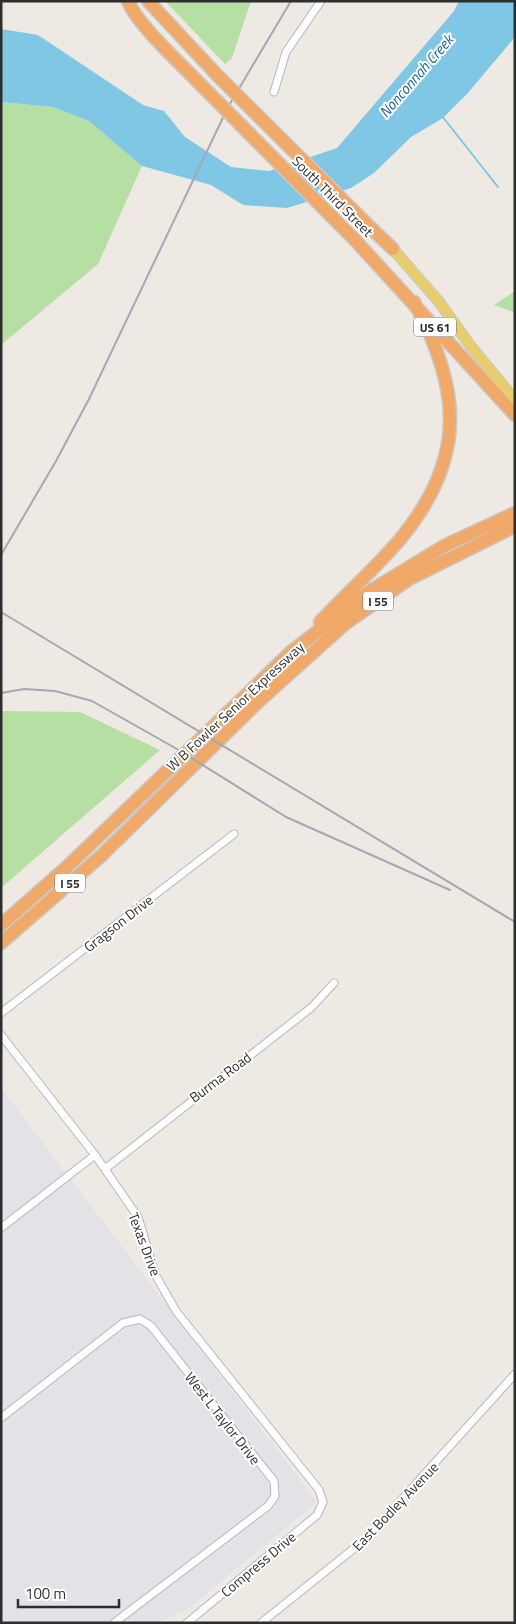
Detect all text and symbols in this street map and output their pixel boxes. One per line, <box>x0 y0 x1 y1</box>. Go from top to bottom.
water label: Nonconnah Creek <box>373 28 460 123</box>
street label: South Third Street <box>288 151 378 241</box>
road number: US 61 <box>414 318 456 337</box>
road number: I 55 <box>363 592 393 610</box>
street label: W B Fowler Senior Expressway <box>161 636 309 776</box>
road number: I 55 <box>55 874 85 892</box>
street label: Gragson Drive <box>79 889 157 957</box>
street label: Burma Road <box>185 1047 255 1107</box>
street label: Texas Drive <box>123 1209 167 1279</box>
street label: West L Taylor Drive <box>180 1367 266 1469</box>
street label: East Bodley Avenue <box>347 1457 443 1555</box>
street label: Compress Drive <box>216 1526 300 1602</box>
scale bar <box>18 1576 119 1608</box>
text: 100 m <box>25 1582 66 1605</box>

